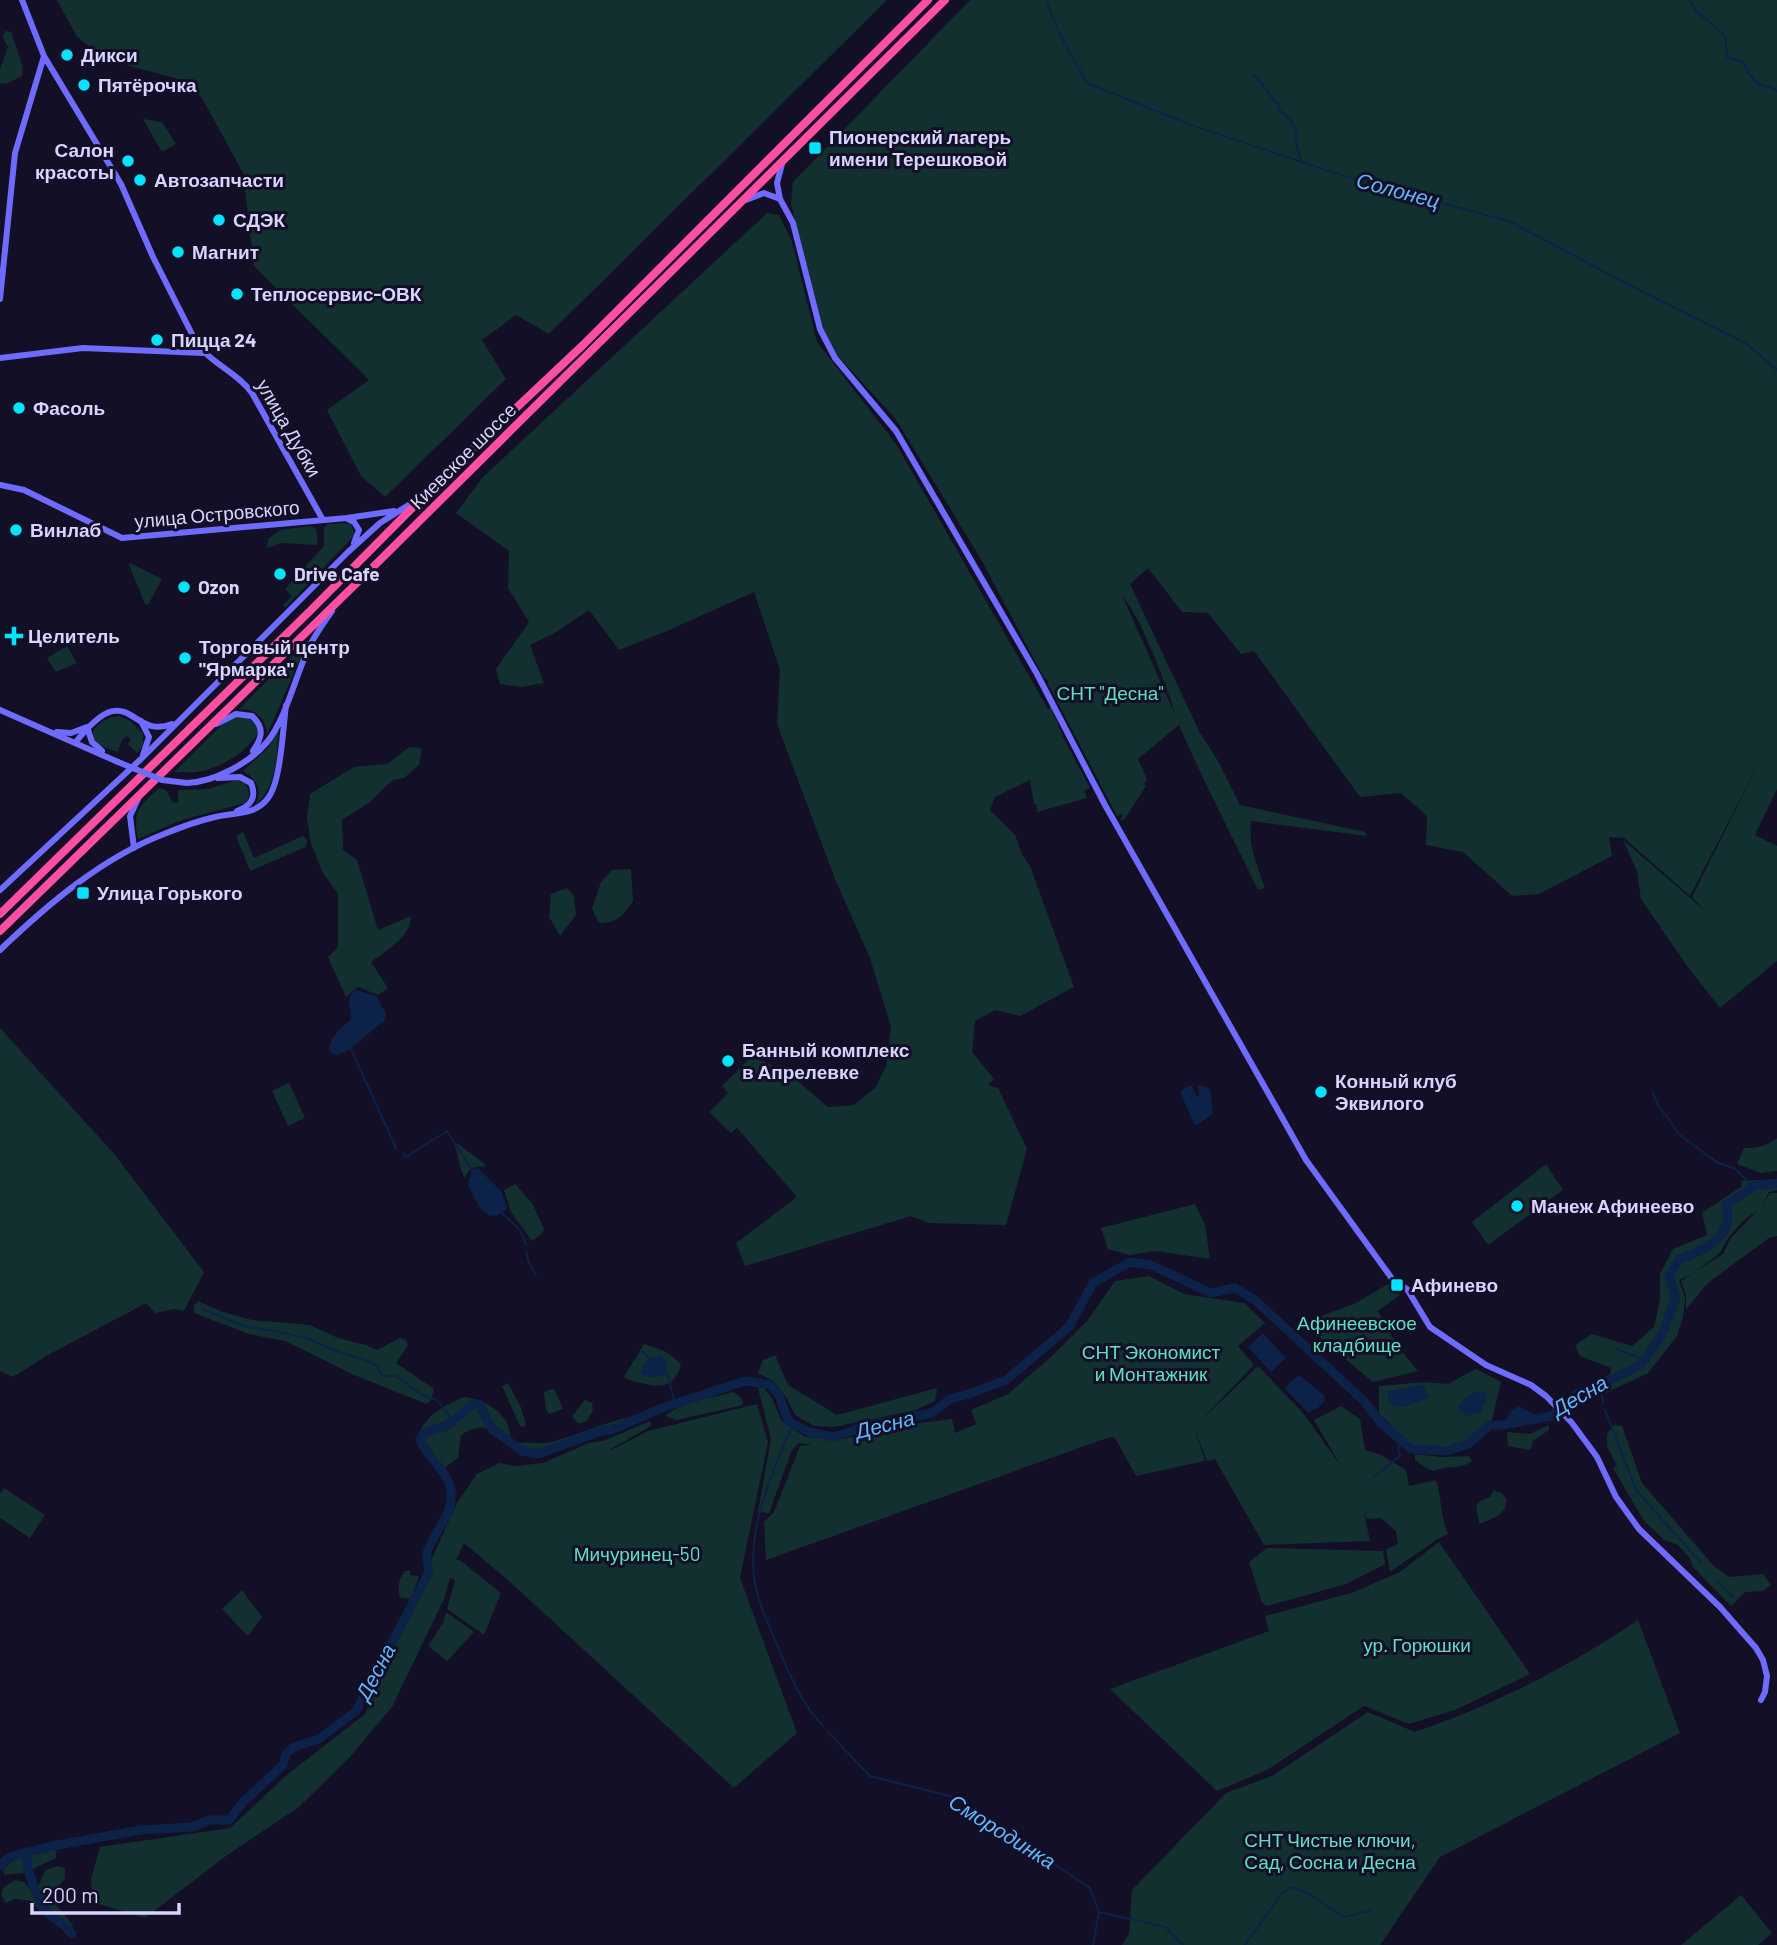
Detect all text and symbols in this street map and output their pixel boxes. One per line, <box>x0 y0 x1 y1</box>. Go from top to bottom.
place label: Дикси <box>81 43 138 66</box>
marker: Дикси <box>59 47 75 63</box>
place label: Пятёрочка <box>98 73 197 96</box>
marker: Пятёрочка <box>76 77 92 93</box>
place label: Пионерский лагерь имени Терешковой <box>829 125 1011 170</box>
place label: Салон красоты <box>35 138 114 183</box>
marker: Пионерский лагерь имени Терешковой <box>807 140 823 156</box>
marker: Салон красоты <box>120 153 136 169</box>
water label: Солонец <box>1354 166 1443 213</box>
place label: Автозапчасти <box>154 168 284 191</box>
marker: Автозапчасти <box>132 172 148 188</box>
place label: СДЭК <box>233 208 286 231</box>
marker: СДЭК <box>211 212 227 228</box>
place label: Магнит <box>192 240 259 263</box>
marker: Магнит <box>170 244 186 260</box>
place label: Теплосервис-ОВК <box>251 282 422 305</box>
marker: Теплосервис-ОВК <box>229 286 245 302</box>
place label: Пицца 24 <box>171 328 256 351</box>
marker: Пицца 24 <box>149 332 165 348</box>
street label: улица Дубки <box>252 375 327 481</box>
place label: Фасоль <box>33 396 105 419</box>
street label: Киевское шоссе <box>405 398 520 513</box>
marker: Фасоль <box>11 400 27 416</box>
street label: улица Островского <box>133 495 300 532</box>
place label: Винлаб <box>30 518 101 541</box>
marker: Винлаб <box>8 522 24 538</box>
place label: Drive Cafe <box>294 562 380 585</box>
marker: Drive Cafe <box>272 566 288 582</box>
place label: Ozon <box>198 575 240 598</box>
marker: Ozon <box>176 579 192 595</box>
place label: Целитель <box>28 624 120 647</box>
marker: Целитель <box>6 628 22 644</box>
place label: Торговый центр "Ярмарка" <box>199 635 350 680</box>
marker: Торговый центр "Ярмарка" <box>177 650 193 666</box>
park label: СНТ "Десна" <box>1057 681 1163 704</box>
place label: Улица Горького <box>97 881 243 904</box>
marker: Улица Горького <box>75 885 91 901</box>
place label: Банный комплекс в Апрелевке <box>742 1038 910 1083</box>
marker: Банный комплекс в Апрелевке <box>720 1053 736 1069</box>
place label: Конный клуб Эквилого <box>1335 1069 1457 1114</box>
marker: Конный клуб Эквилого <box>1313 1084 1329 1100</box>
place label: Манеж Афинеево <box>1531 1194 1694 1217</box>
marker: Манеж Афинеево <box>1509 1198 1525 1214</box>
place label: Афинево <box>1411 1273 1498 1296</box>
marker: Афинево <box>1389 1277 1405 1293</box>
park label: Афинеевское кладбище <box>1297 1311 1417 1356</box>
park label: СНТ Экономист и Монтажник <box>1082 1340 1221 1385</box>
water label: Десна <box>1545 1369 1611 1422</box>
water label: Десна <box>851 1404 917 1443</box>
park label: Мичуринец-50 <box>574 1542 700 1565</box>
park label: ур. Горюшки <box>1363 1633 1471 1656</box>
water label: Десна <box>349 1639 400 1705</box>
water label: Смородинка <box>945 1788 1061 1873</box>
park label: СНТ Чистые ключи, Сад, Сосна и Десна <box>1244 1828 1416 1873</box>
scale bar <box>32 1871 178 1915</box>
text: 200 m <box>42 1882 99 1907</box>

